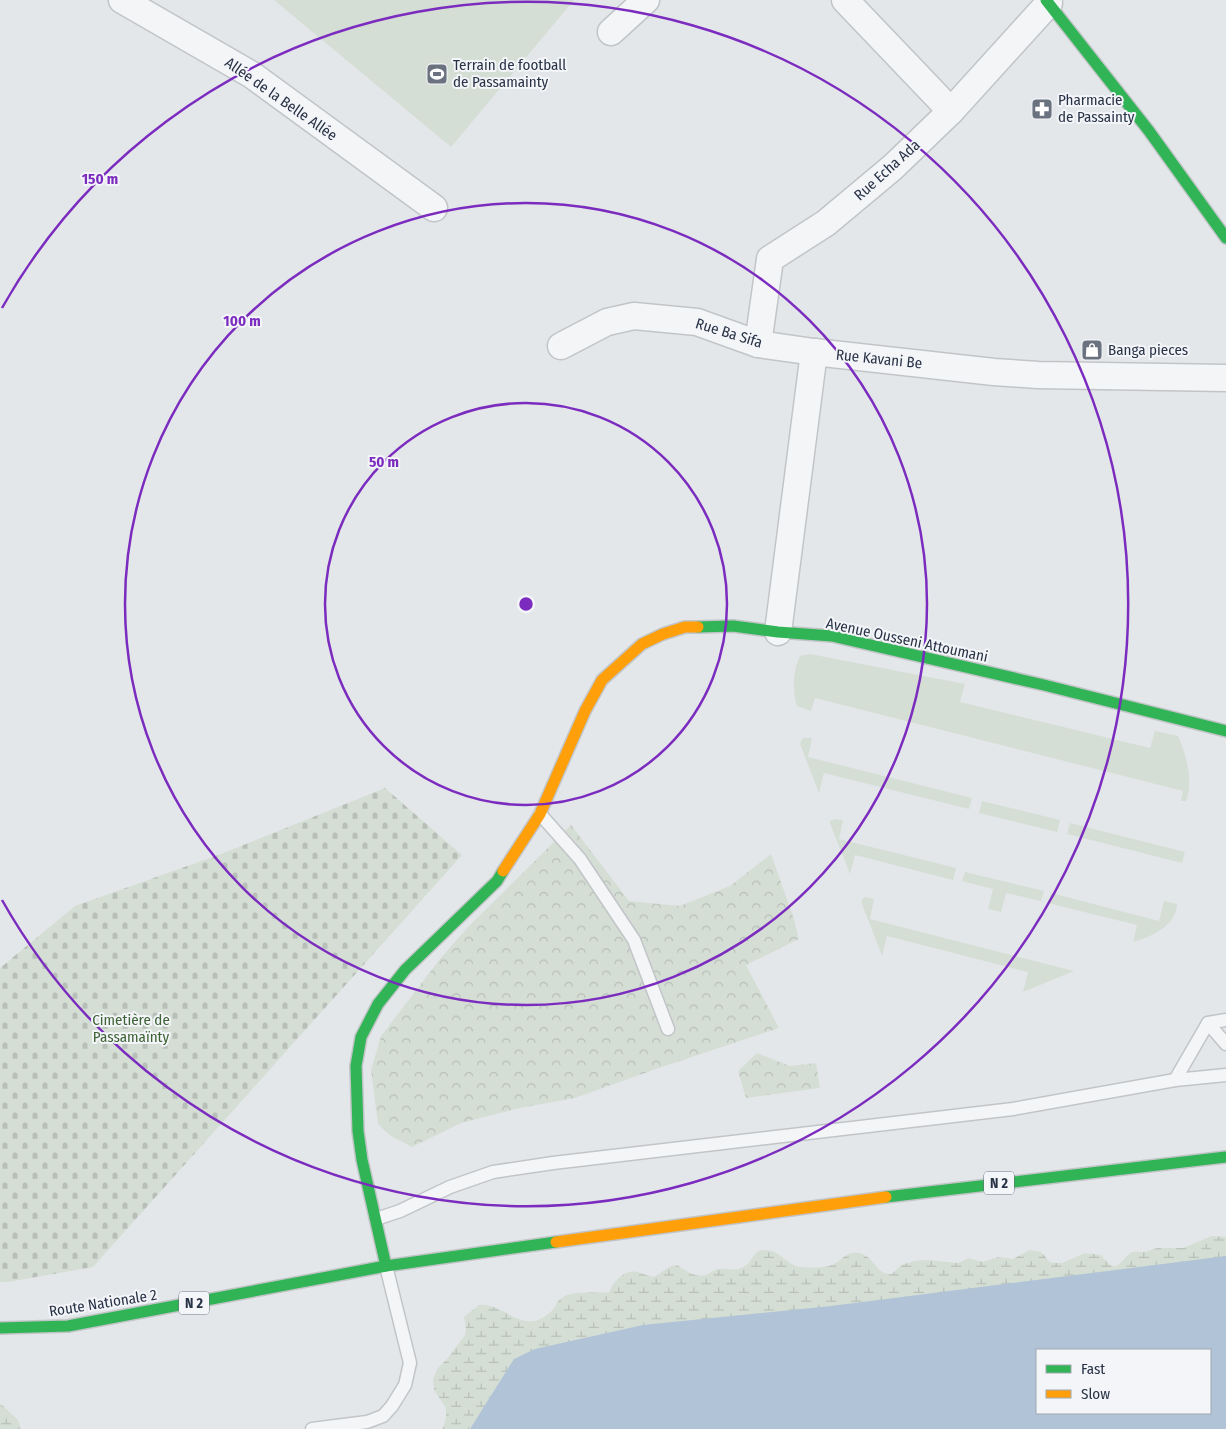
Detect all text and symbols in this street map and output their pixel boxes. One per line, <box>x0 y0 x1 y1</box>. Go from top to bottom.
street label: Allée de la Belle Allée <box>221 54 341 144</box>
place label: Terrain de football de Passamainty <box>453 56 566 91</box>
sports icon: Terrain de football de Passamainty <box>425 62 449 86</box>
place label: Pharmacie de Passainty <box>1058 91 1135 126</box>
pharmacy icon: Pharmacie de Passainty <box>1030 97 1054 121</box>
street label: Rue Echa Ada <box>850 136 924 204</box>
text: 150 m <box>82 170 118 188</box>
text: 100 m <box>223 312 261 330</box>
street label: Rue Ba Sifa <box>693 314 765 352</box>
shop icon: Banga pieces <box>1080 338 1104 362</box>
place label: Banga pieces <box>1108 341 1188 359</box>
street label: Rue Kavani Be <box>835 346 923 372</box>
text: 50 m <box>369 453 399 471</box>
centre of rings <box>517 595 535 613</box>
street label: Avenue Ousseni Attoumani <box>824 614 990 666</box>
park label: Cimetière de Passamaïnty <box>92 1011 170 1046</box>
road number: N 2 <box>984 1172 1014 1194</box>
street label: Route Nationale 2 <box>48 1286 159 1320</box>
road number: N 2 <box>179 1292 209 1315</box>
legend <box>1036 1349 1211 1414</box>
text: Fast <box>1081 1360 1105 1378</box>
text: Slow <box>1081 1385 1110 1403</box>

